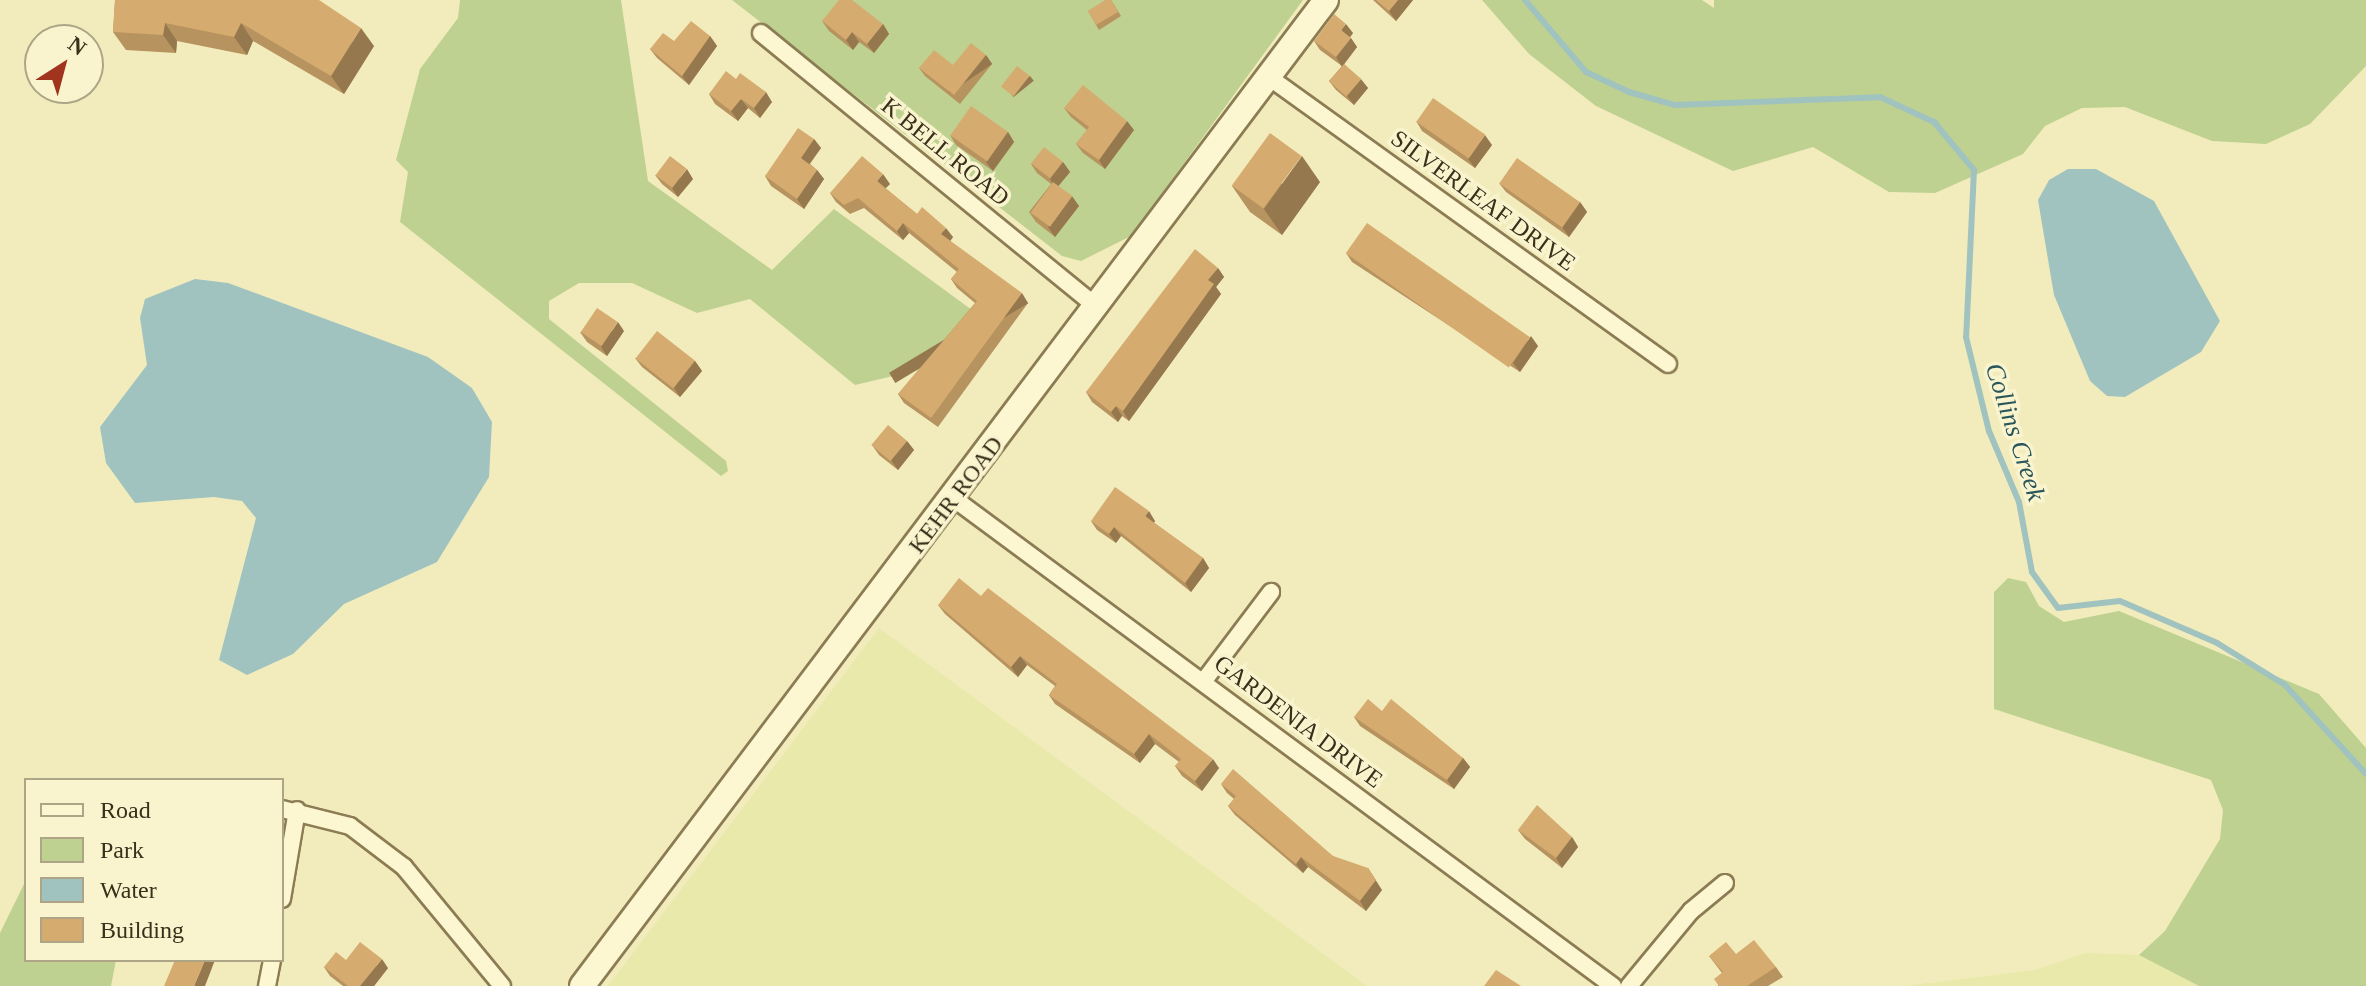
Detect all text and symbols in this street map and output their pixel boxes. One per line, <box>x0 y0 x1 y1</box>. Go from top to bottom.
north arrow <box>24 24 104 104</box>
text: N <box>63 31 91 61</box>
street label: K BELL ROAD <box>875 91 1015 213</box>
street label: SILVERLEAF DRIVE <box>1385 124 1581 278</box>
water label: Collins Creek <box>1978 359 2052 505</box>
street label: KEHR ROAD <box>903 431 1009 559</box>
street label: GARDENIA DRIVE <box>1208 649 1388 795</box>
legend <box>24 778 284 962</box>
text: Road <box>100 797 151 823</box>
text: Park <box>100 837 144 863</box>
text: Water <box>100 877 157 903</box>
text: Building <box>100 917 184 943</box>

